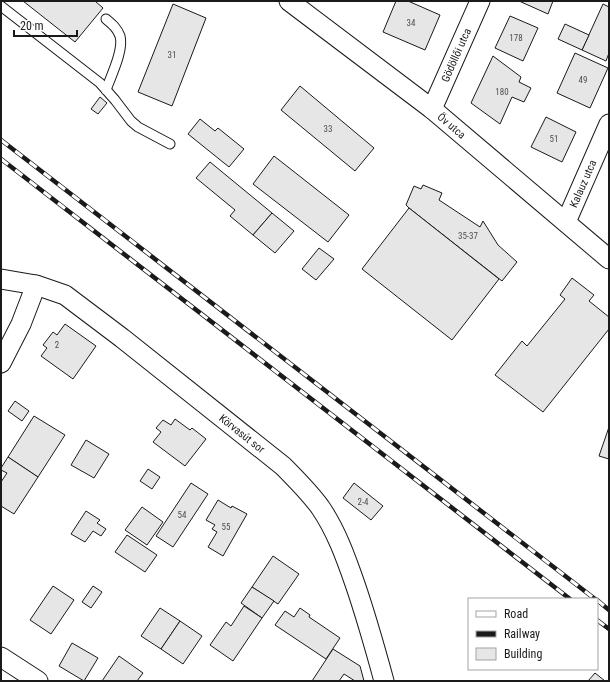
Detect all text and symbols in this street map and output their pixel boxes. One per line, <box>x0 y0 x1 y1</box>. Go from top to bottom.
scale bar <box>14 12 77 38</box>
house number: 34 <box>407 18 416 28</box>
text: 20 m <box>20 19 44 33</box>
street label: Gödöllői utca <box>438 26 474 84</box>
house number: 178 <box>509 33 523 43</box>
house number: 31 <box>168 50 176 60</box>
house number: 49 <box>579 75 587 85</box>
house number: 180 <box>495 87 509 97</box>
street label: Öv utca <box>435 110 468 141</box>
house number: 33 <box>324 124 332 134</box>
house number: 51 <box>550 134 558 144</box>
street label: Kalauz utca <box>567 158 599 209</box>
house number: 35-37 <box>458 231 479 241</box>
house number: 2 <box>55 340 60 350</box>
street label: Körvasút sor <box>217 411 268 456</box>
house number: 2-4 <box>357 497 369 507</box>
house number: 54 <box>178 510 187 520</box>
house number: 55 <box>222 522 231 532</box>
legend <box>468 598 598 670</box>
text: Road <box>504 607 528 621</box>
text: Railway <box>504 627 540 641</box>
text: Building <box>504 647 542 661</box>

